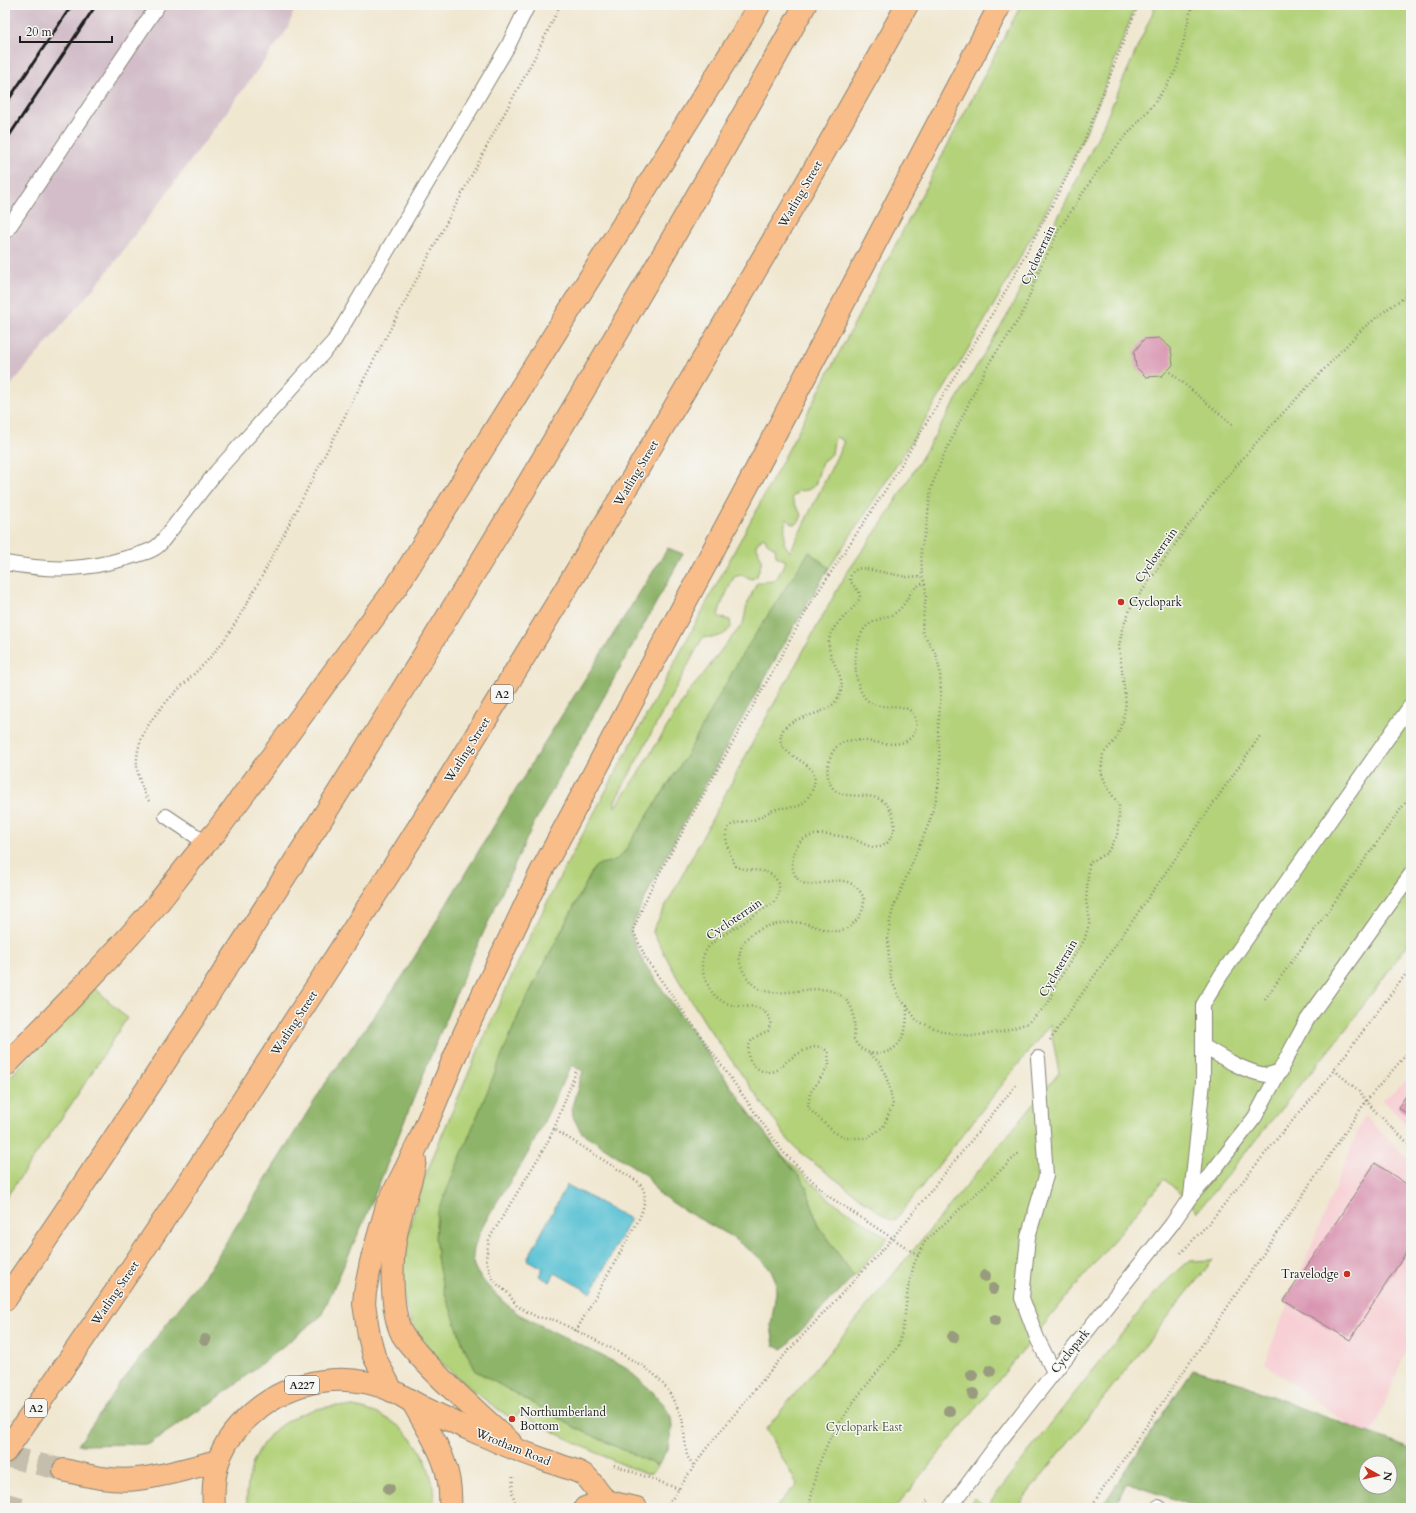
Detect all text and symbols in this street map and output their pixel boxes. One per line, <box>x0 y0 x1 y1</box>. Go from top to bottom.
scale bar <box>20 18 112 44</box>
text: 20 m <box>26 24 53 40</box>
street label: Watling Street <box>774 158 826 231</box>
street label: Cycloterrain <box>1017 223 1059 287</box>
street label: Watling Street <box>609 437 662 510</box>
street label: Cycloterrain <box>1131 524 1181 586</box>
place label: Cyclopark <box>1129 594 1182 610</box>
marker: Cyclopark <box>1116 597 1126 607</box>
road number: A2 <box>491 685 513 703</box>
street label: Watling Street <box>440 714 494 787</box>
street label: Cycloterrain <box>703 894 765 944</box>
street label: Cycloterrain <box>1035 936 1081 1000</box>
street label: Watling Street <box>267 987 321 1059</box>
street label: Watling Street <box>87 1258 143 1329</box>
place label: Travelodge <box>1281 1266 1339 1282</box>
marker: Travelodge <box>1342 1269 1352 1279</box>
street label: Cyclopark <box>1047 1325 1093 1377</box>
road number: A227 <box>285 1376 319 1394</box>
road number: A2 <box>25 1399 47 1417</box>
place label: Northumberland Bottom <box>520 1404 607 1434</box>
marker: Northumberland Bottom <box>507 1414 517 1424</box>
park label: Cyclopark East <box>826 1419 902 1435</box>
street label: Wrotham Road <box>472 1424 553 1470</box>
north arrow <box>1358 1455 1398 1495</box>
text: N <box>1379 1471 1395 1483</box>

